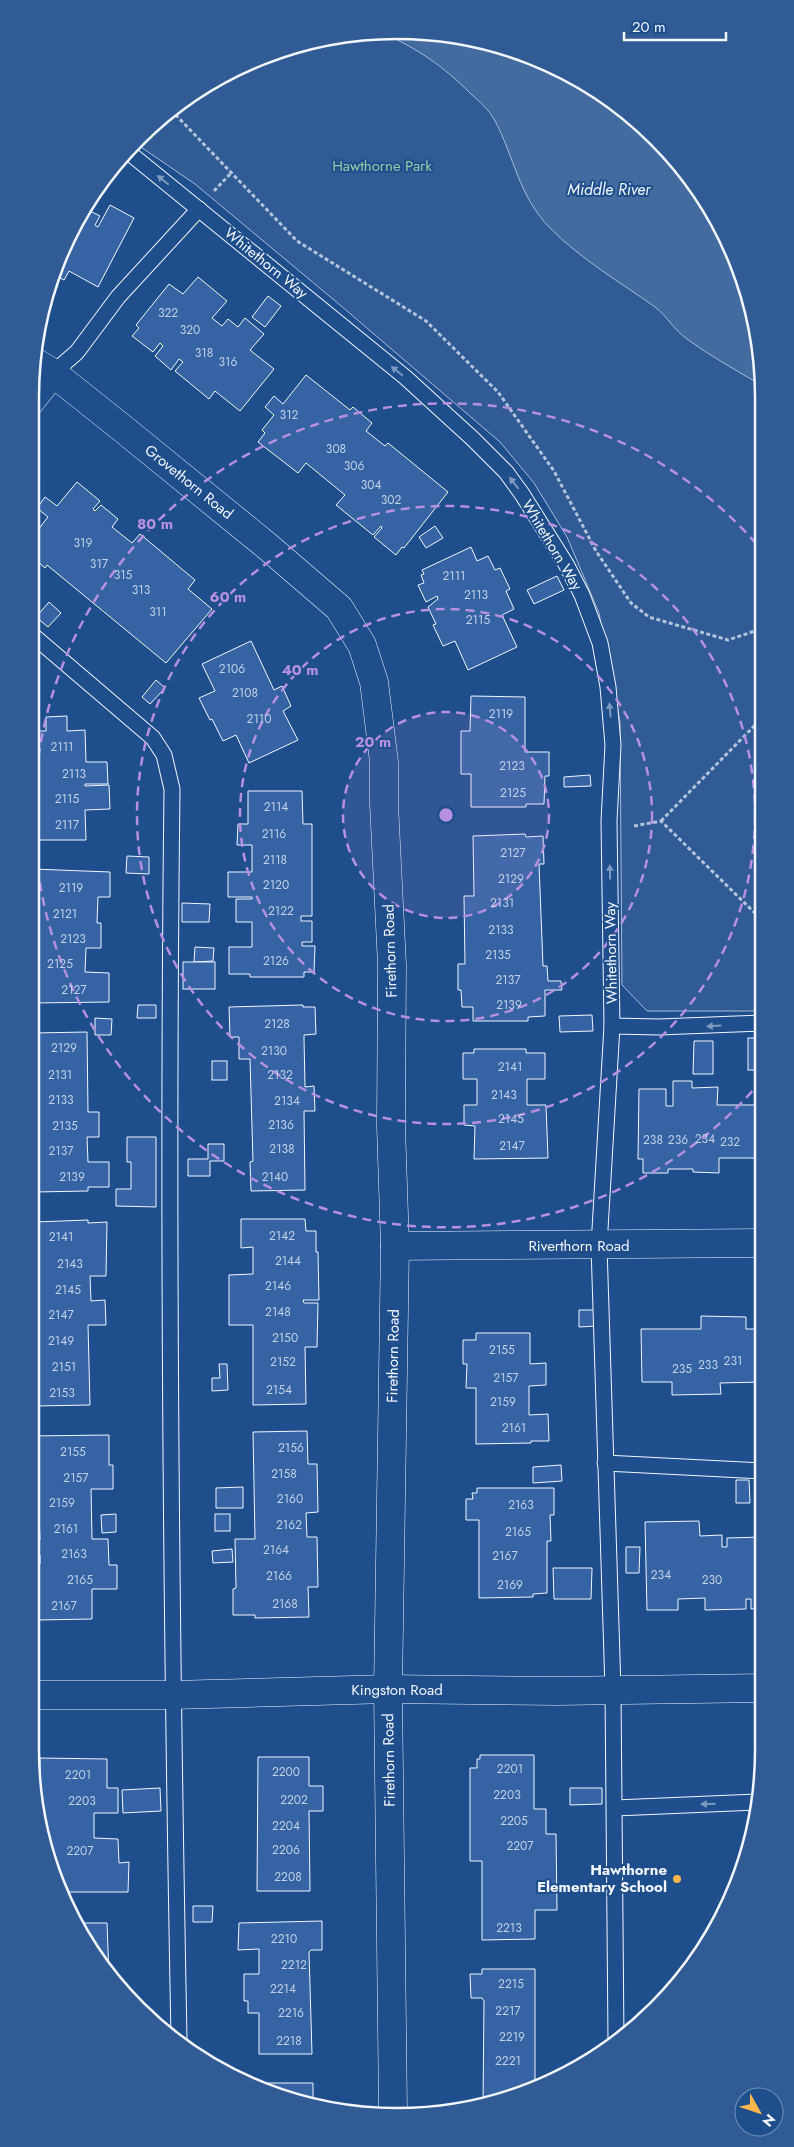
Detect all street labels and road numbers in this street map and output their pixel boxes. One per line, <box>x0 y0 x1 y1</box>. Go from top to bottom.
street label: Whitethorn Way <box>219 222 313 304</box>
street label: Grovethorn Road <box>140 439 238 525</box>
street label: Whitethorn Way <box>516 496 588 595</box>
street label: Whitethorn Way <box>599 901 623 1004</box>
street label: Firethorn Road <box>377 904 403 998</box>
street label: Riverthorn Road <box>528 1235 630 1257</box>
street label: Firethorn Road <box>381 1309 405 1403</box>
street label: Kingston Road <box>351 1679 443 1701</box>
street label: Firethorn Road <box>377 1713 401 1807</box>

